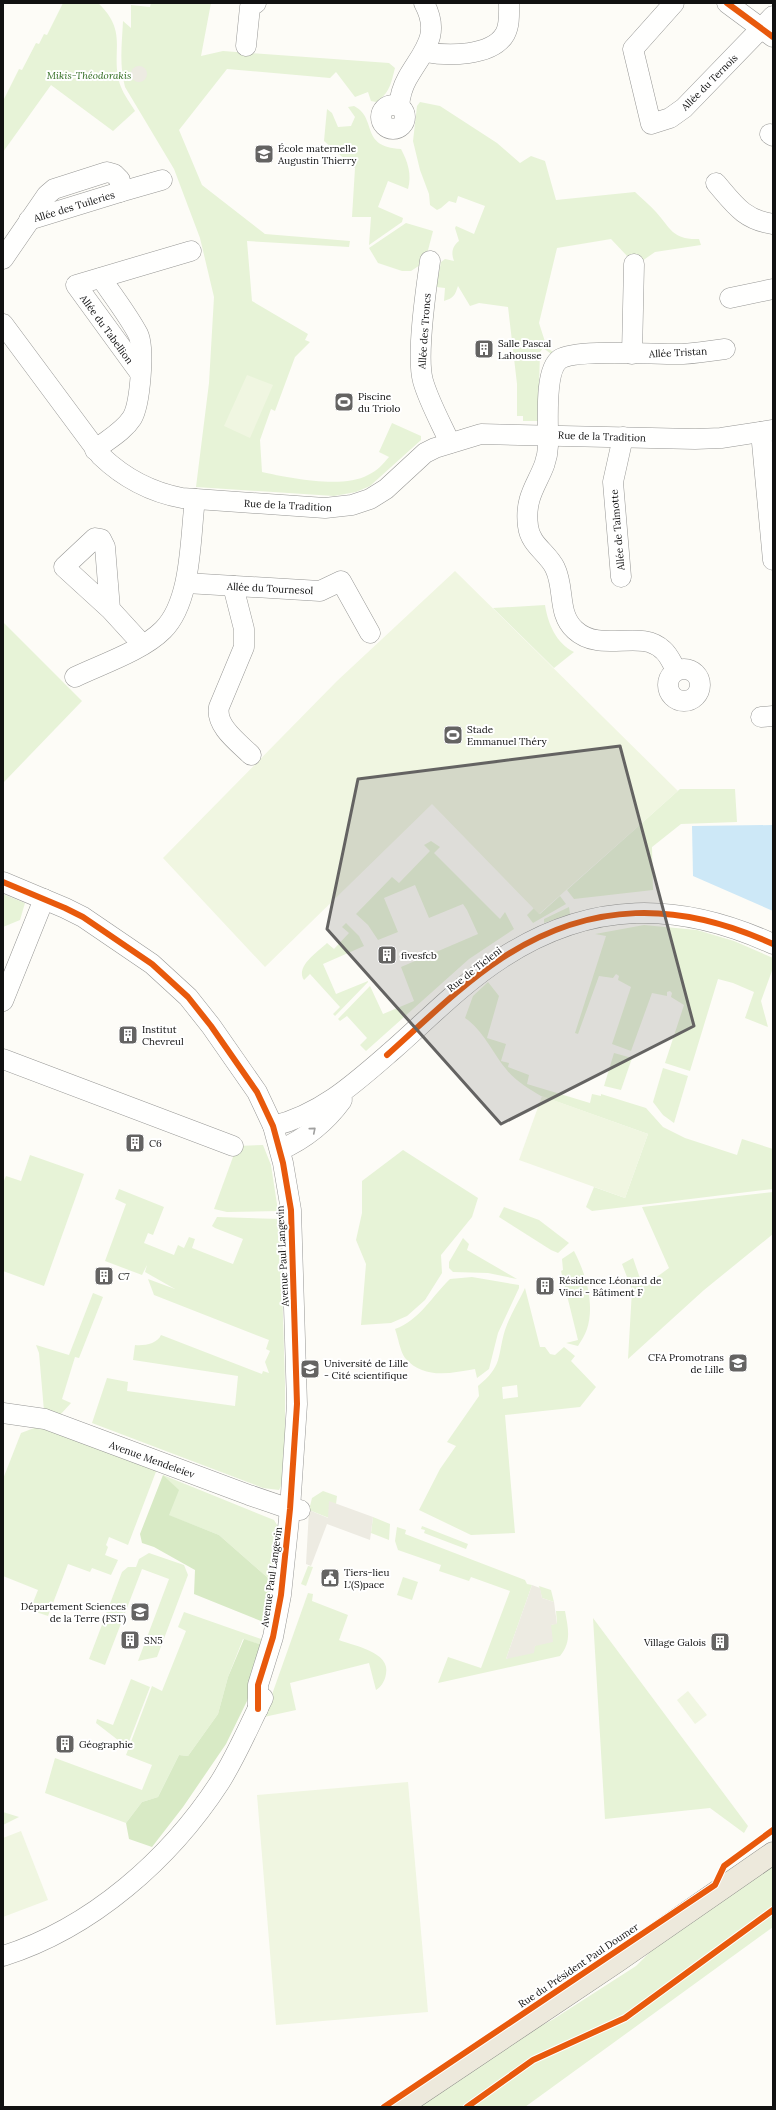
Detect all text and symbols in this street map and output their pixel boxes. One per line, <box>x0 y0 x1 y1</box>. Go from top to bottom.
street label: Allée du Ternois <box>678 51 741 114</box>
park label: Mikis-Théodorakis <box>47 69 131 82</box>
place label: École maternelle Augustin Thierry <box>277 142 357 167</box>
school or university icon: École maternelle Augustin Thierry <box>253 143 275 165</box>
street label: Allée des Tuileries <box>31 188 117 225</box>
street label: Allée du Tabellion <box>77 291 136 366</box>
street label: Allée des Troncs <box>415 292 434 370</box>
place label: Salle Pascal Lahousse <box>498 337 552 362</box>
building icon: Salle Pascal Lahousse <box>473 338 495 360</box>
street label: Allée Tristan <box>648 344 707 361</box>
place label: Piscine du Triolo <box>358 390 401 415</box>
sports icon: Piscine du Triolo <box>333 391 355 413</box>
street label: Rue de la Tradition <box>558 428 646 445</box>
street label: Allée de Talmotte <box>607 488 628 572</box>
street label: Rue de la Tradition <box>244 497 332 514</box>
street label: Allée du Tournesol <box>225 580 314 597</box>
place label: Stade Emmanuel Théry <box>467 723 547 748</box>
sports icon: Stade Emmanuel Théry <box>442 724 464 746</box>
building icon: fivesfcb <box>376 944 398 966</box>
street label: Rue de Ticleni <box>444 944 504 995</box>
place label: fivesfcb <box>401 949 437 962</box>
place label: Institut Chevreul <box>142 1023 184 1048</box>
building icon: Institut Chevreul <box>117 1024 139 1046</box>
one-way arrow <box>309 1128 316 1135</box>
building icon: C6 <box>124 1132 146 1154</box>
place label: C6 <box>149 1137 162 1150</box>
street label: Avenue Paul Langevin <box>273 1205 292 1308</box>
building icon: C7 <box>93 1265 115 1287</box>
place label: C7 <box>118 1270 130 1283</box>
place label: Résidence Léonard de Vinci - Bâtiment F <box>558 1274 662 1299</box>
building icon: Résidence Léonard de Vinci - Bâtiment F <box>534 1275 556 1297</box>
place label: CFA Promotrans de Lille <box>648 1351 725 1376</box>
school or university icon: CFA Promotrans de Lille <box>727 1352 749 1374</box>
place label: Université de Lille ‐ Cité scientifique <box>324 1357 409 1382</box>
school or university icon: Université de Lille ‐ Cité scientifique <box>299 1358 321 1380</box>
street label: Avenue Mendeleiev <box>106 1438 197 1481</box>
street label: Avenue Paul Langevin <box>258 1526 285 1629</box>
place label: Tiers-lieu L'(S)pace <box>344 1566 389 1591</box>
public building icon: Tiers-lieu L'(S)pace <box>319 1567 341 1589</box>
place label: Département Sciences de la Terre (FST) <box>21 1600 126 1625</box>
school or university icon: Département Sciences de la Terre (FST) <box>129 1601 151 1623</box>
building icon: SN5 <box>119 1629 141 1651</box>
building icon: Village Galois <box>709 1631 731 1653</box>
place label: SN5 <box>144 1634 163 1647</box>
place label: Village Galois <box>643 1636 706 1649</box>
building icon: Géographie <box>54 1733 76 1755</box>
place label: Géographie <box>79 1738 134 1751</box>
street label: Rue du Président Paul Doumer <box>516 1920 641 2011</box>

